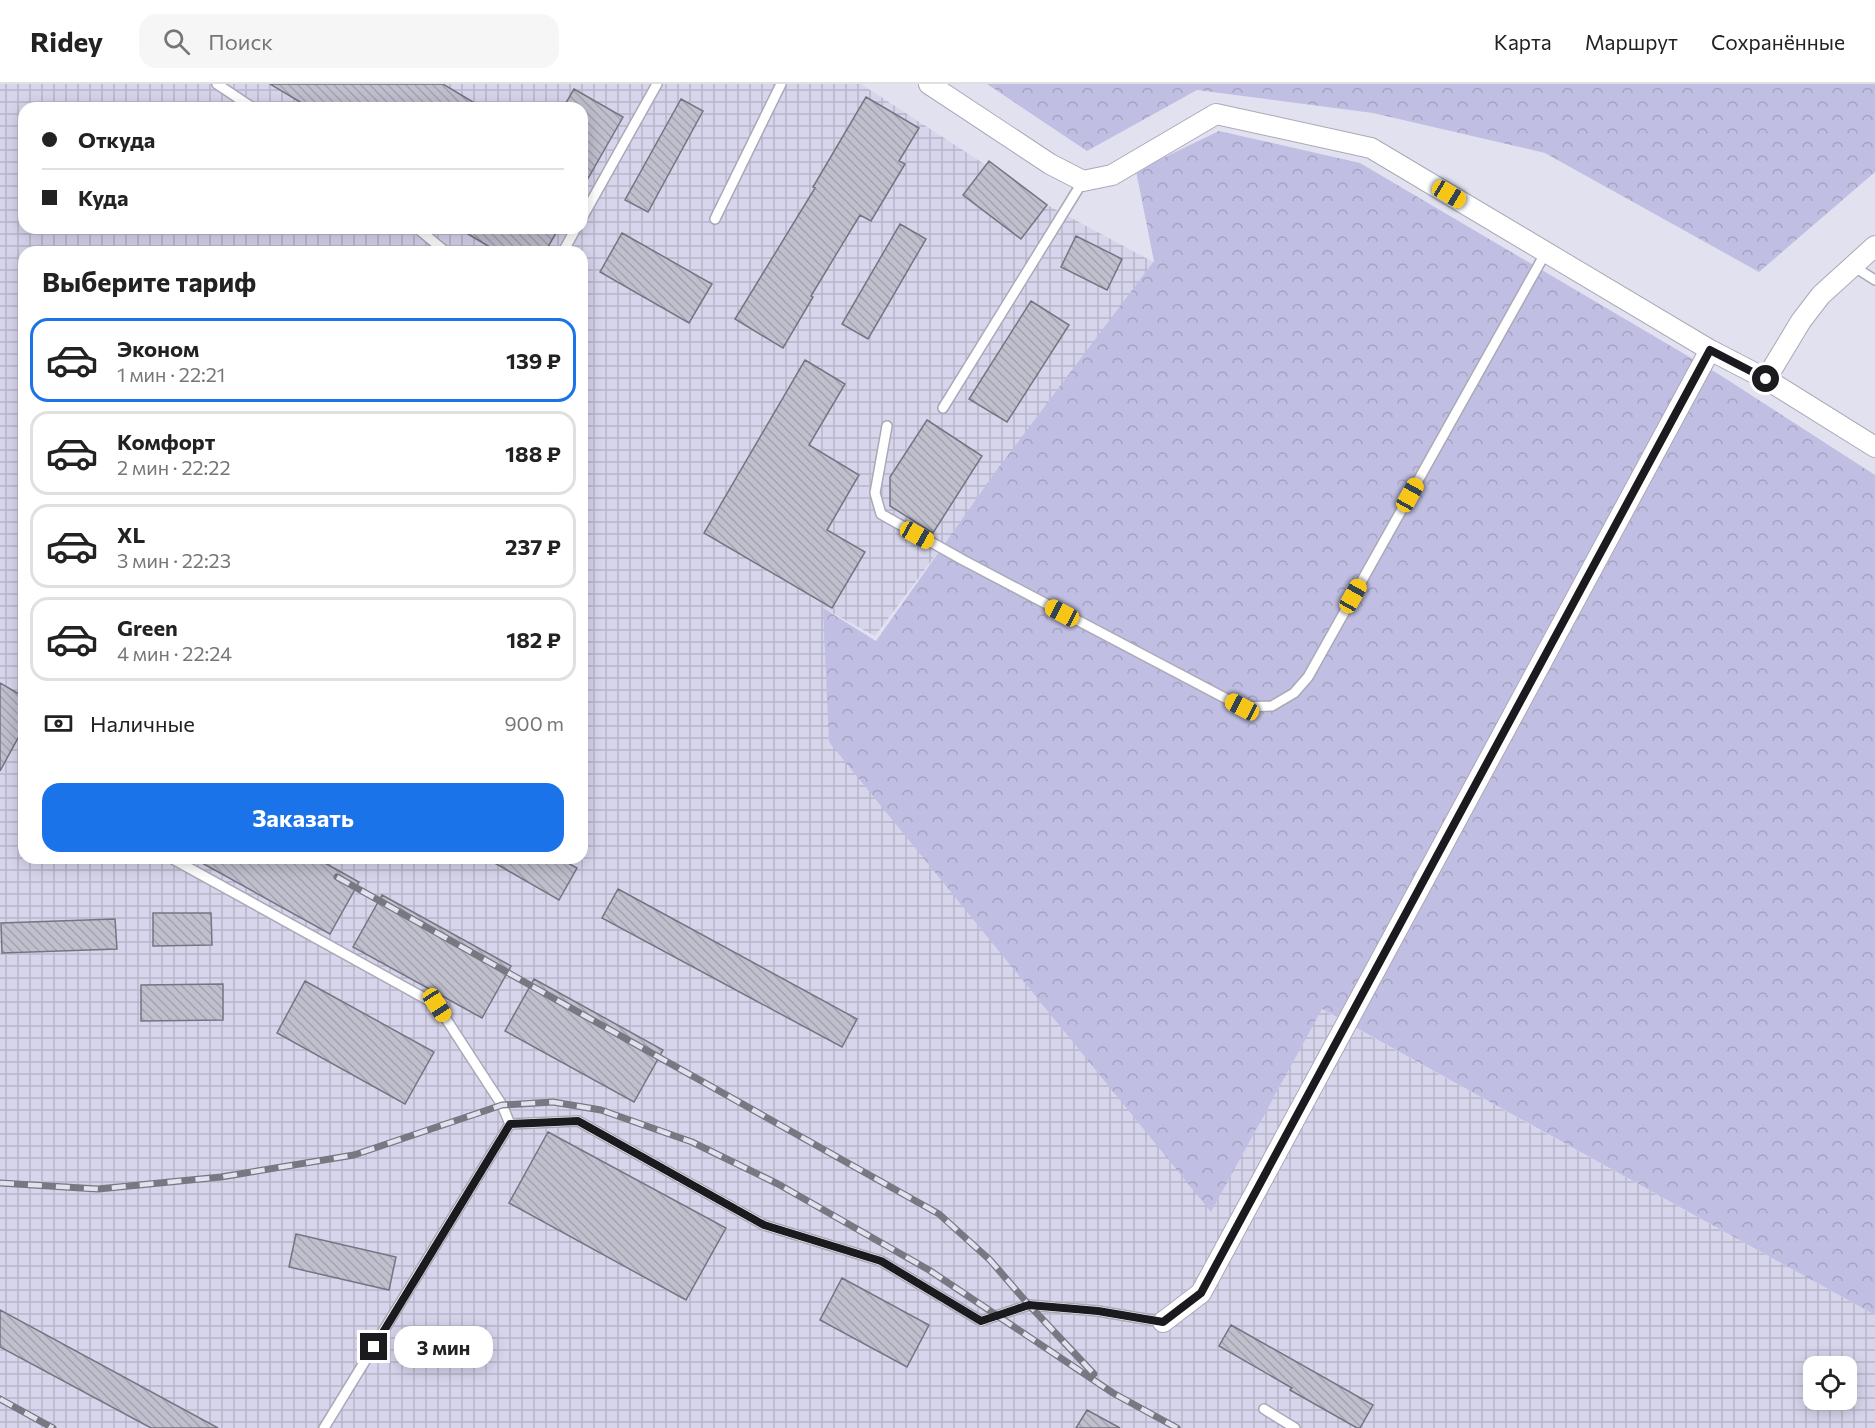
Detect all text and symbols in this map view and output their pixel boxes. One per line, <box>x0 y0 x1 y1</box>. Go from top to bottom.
search box <box>139 14 559 68</box>
text: Ridey <box>30 24 103 58</box>
icon: search <box>160 25 193 58</box>
text: Поиск <box>208 28 273 55</box>
text: Карта <box>1494 29 1552 54</box>
text: Маршрут <box>1585 29 1678 54</box>
text: Сохранённые <box>1711 29 1845 54</box>
text: Откуда <box>78 126 155 153</box>
car <box>1429 177 1469 211</box>
text: Куда <box>78 184 128 211</box>
text: Выберите тариф <box>42 265 256 298</box>
icon: car <box>45 333 99 387</box>
text: Эконом <box>117 335 199 362</box>
text: 139 ₽ <box>506 347 561 374</box>
text: 1 мин · 22:21 <box>117 362 225 386</box>
route start <box>1752 365 1779 392</box>
icon: car <box>45 426 99 480</box>
text: Комфорт <box>117 428 215 455</box>
text: 188 ₽ <box>505 440 561 467</box>
text: 2 мин · 22:22 <box>117 455 230 479</box>
car <box>1393 475 1427 515</box>
car <box>897 518 937 552</box>
icon: car <box>45 519 99 573</box>
text: XL <box>117 521 145 548</box>
text: 237 ₽ <box>505 533 561 560</box>
text: 3 мин · 22:23 <box>117 548 231 572</box>
car <box>1336 576 1370 616</box>
car <box>1042 597 1082 629</box>
icon: car <box>45 612 99 666</box>
text: Green <box>117 614 178 641</box>
text: 182 ₽ <box>506 626 561 653</box>
text: 4 мин · 22:24 <box>117 641 232 665</box>
car <box>1222 691 1262 723</box>
icon: cash <box>42 707 75 740</box>
text: Наличные <box>90 710 195 737</box>
text: 900 m <box>504 711 564 735</box>
button: Заказать <box>42 783 564 852</box>
car <box>420 985 454 1025</box>
callout: 3 мин <box>395 1326 494 1368</box>
route end <box>360 1333 387 1360</box>
text: 3 мин <box>417 1335 470 1359</box>
map controls <box>1803 1356 1857 1410</box>
button: locate <box>1803 1356 1857 1410</box>

